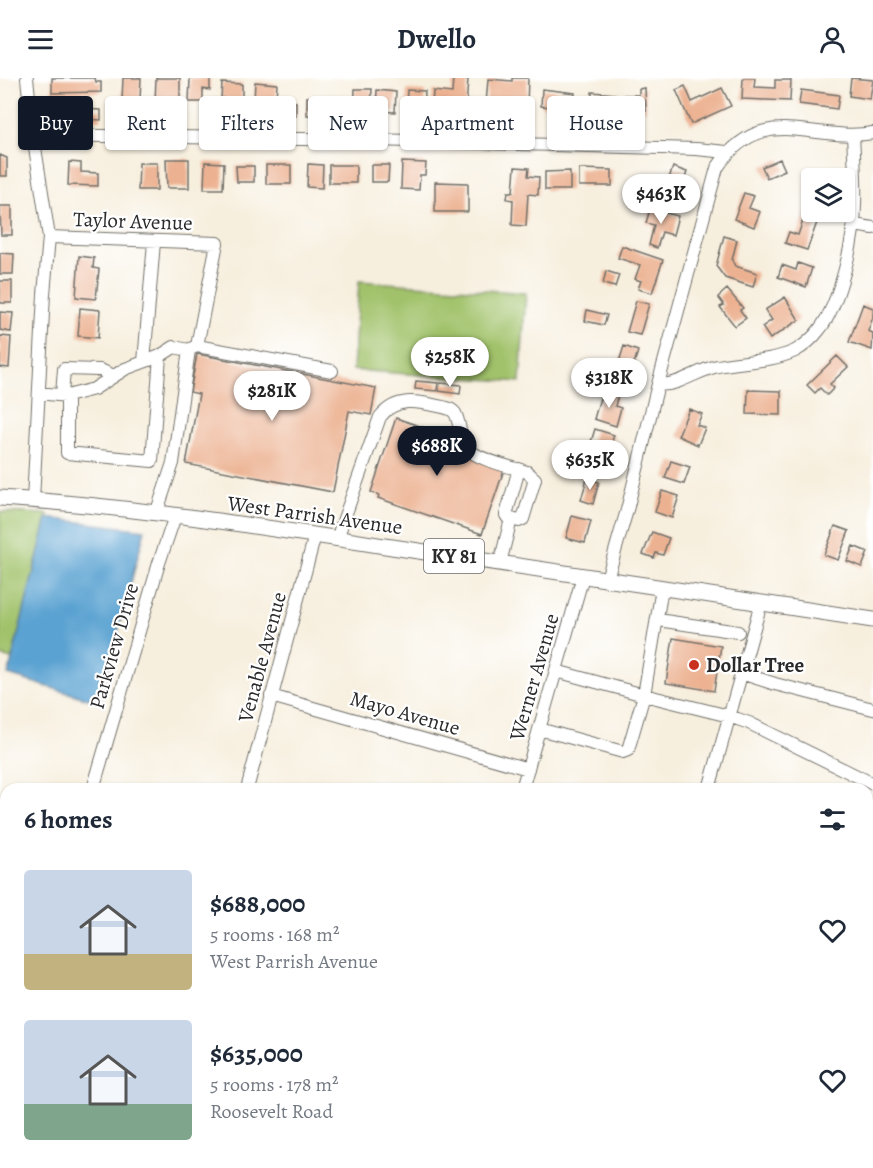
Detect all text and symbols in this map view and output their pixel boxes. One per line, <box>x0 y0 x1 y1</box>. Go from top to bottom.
text: Dwello <box>397 21 476 57</box>
icon: menu <box>24 23 57 56</box>
icon: person <box>816 23 849 56</box>
chip: Buy <box>18 96 93 150</box>
chip: Rent <box>105 96 187 150</box>
chip: Filters <box>199 96 296 150</box>
chip: New <box>308 96 388 150</box>
chip: Apartment <box>400 96 535 150</box>
chip: House <box>547 96 645 150</box>
map controls <box>801 168 855 222</box>
button: layers <box>801 168 855 222</box>
pin: $463K <box>619 174 703 225</box>
text: $463K <box>636 180 686 207</box>
street label: Taylor Avenue <box>73 205 193 237</box>
pin: $258K <box>408 337 492 388</box>
text: $258K <box>425 343 475 370</box>
pin: $318K <box>567 358 651 409</box>
text: $318K <box>585 364 633 391</box>
pin: $281K <box>230 371 314 422</box>
text: $281K <box>248 377 296 404</box>
pin: $688K <box>395 426 479 477</box>
text: $688K <box>412 432 463 459</box>
pin: $635K <box>548 440 632 491</box>
text: $635K <box>566 446 614 473</box>
street label: West Parrish Avenue <box>225 489 404 541</box>
road number: KY 81 <box>424 539 484 573</box>
street label: Parkview Drive <box>83 580 145 712</box>
street label: Venable Avenue <box>231 589 293 726</box>
street label: Werner Avenue <box>502 610 566 745</box>
place label: Dollar Tree <box>706 651 805 679</box>
marker: Dollar Tree <box>687 658 701 672</box>
street label: Mayo Avenue <box>347 684 463 742</box>
text: 6 homes <box>24 802 113 837</box>
icon: filters <box>816 803 849 836</box>
text: $688,000 <box>210 886 305 921</box>
icon: home <box>72 894 144 966</box>
icon: heart <box>816 914 849 947</box>
text: 5 rooms · 168 m² <box>210 921 339 948</box>
text: West Parrish Avenue <box>210 948 378 975</box>
text: $635,000 <box>210 1036 303 1071</box>
icon: home <box>72 1044 144 1116</box>
icon: heart <box>816 1064 849 1097</box>
text: 5 rooms · 178 m² <box>210 1071 339 1098</box>
text: Roosevelt Road <box>210 1098 333 1125</box>

